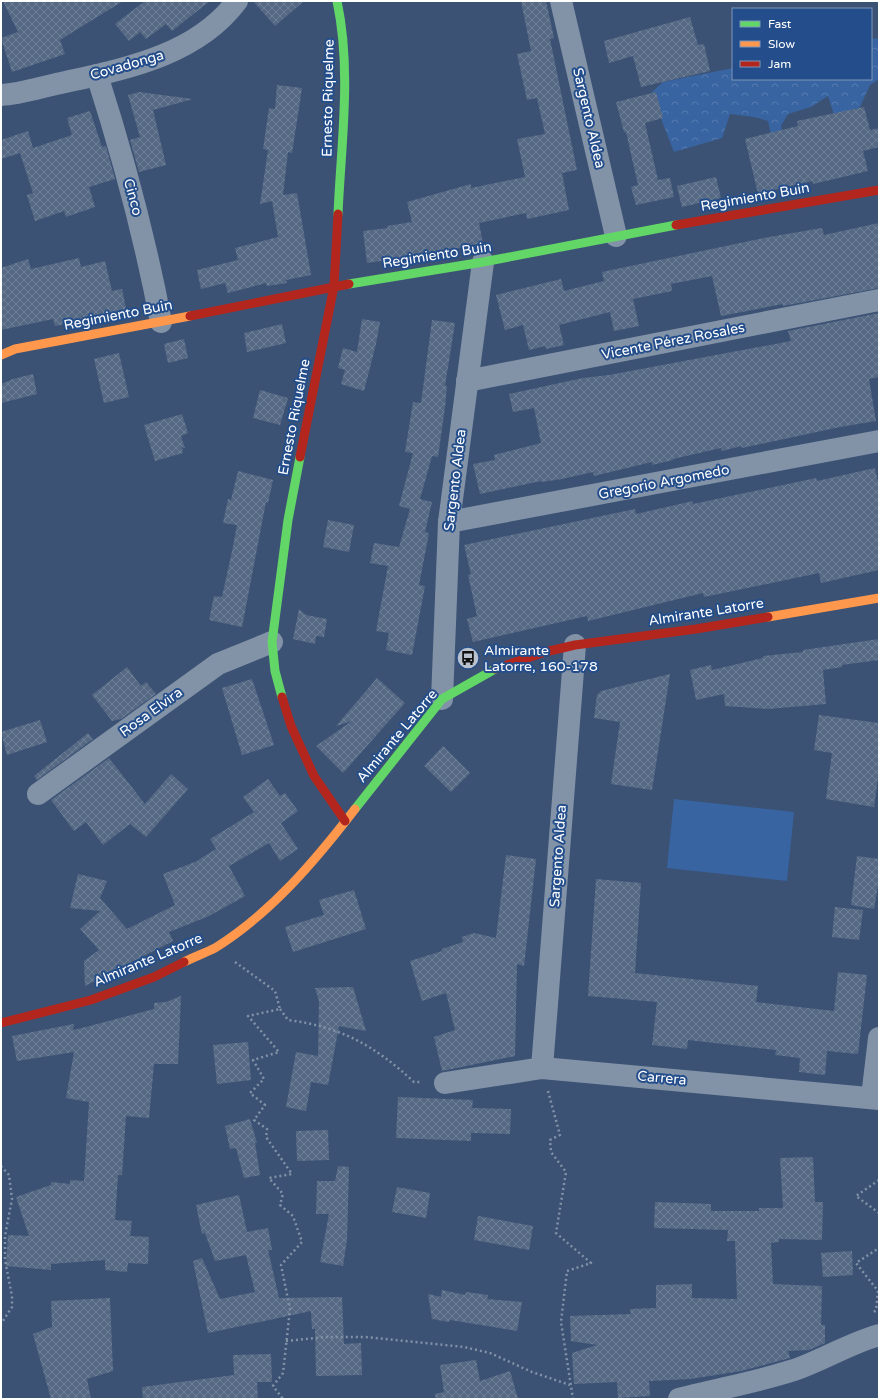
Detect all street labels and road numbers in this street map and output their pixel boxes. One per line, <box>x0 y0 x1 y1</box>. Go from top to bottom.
street label: Ernesto Riquelme <box>318 39 338 157</box>
street label: Covadonga <box>88 46 166 84</box>
street label: Sargento Aldea <box>569 66 609 170</box>
street label: Cinco <box>120 177 146 217</box>
street label: Regimiento Buin <box>699 179 811 215</box>
street label: Regimiento Buin <box>381 238 493 272</box>
street label: Regimiento Buin <box>62 296 174 334</box>
street label: Vicente Pérez Rosales <box>600 319 746 363</box>
street label: Ernesto Riquelme <box>274 358 314 476</box>
street label: Sargento Aldea <box>440 428 470 532</box>
street label: Gregorio Argomedo <box>597 461 731 503</box>
street label: Almirante Latorre <box>647 594 765 630</box>
street label: Rosa Elvira <box>116 684 186 740</box>
street label: Almirante Latorre <box>353 686 441 786</box>
street label: Sargento Aldea <box>546 804 570 908</box>
street label: Almirante Latorre <box>91 929 205 991</box>
street label: Carrera <box>637 1067 687 1089</box>

